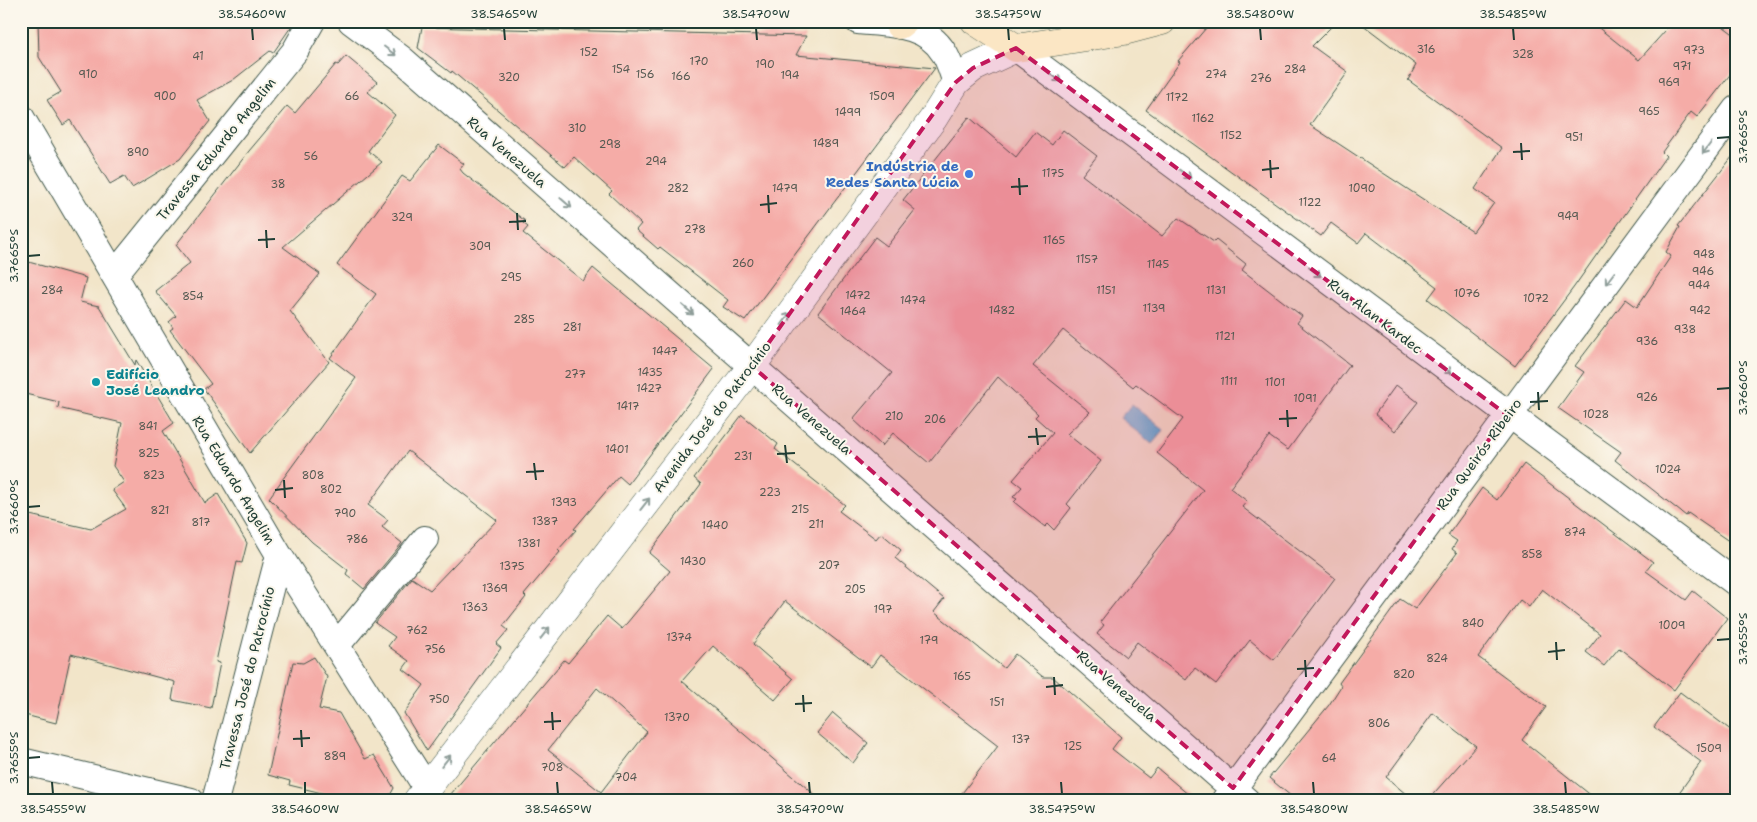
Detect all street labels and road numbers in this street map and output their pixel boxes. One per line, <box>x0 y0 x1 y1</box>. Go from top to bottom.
street label: Travessa Eduardo Angelim <box>153 74 279 224</box>
street label: Rua Venezuela <box>463 112 551 192</box>
street label: Rua Alan Kardec <box>1324 275 1426 357</box>
street label: Avenida José do Patrocínio <box>649 338 775 496</box>
street label: Rua Venezuela <box>768 379 856 459</box>
street label: Rua Queirós Ribeiro <box>1432 395 1526 513</box>
street label: Rua Eduardo Angelim <box>188 412 280 548</box>
street label: Travessa José do Patrocínio <box>215 584 279 772</box>
street label: Rua Venezuela <box>1073 646 1161 726</box>

